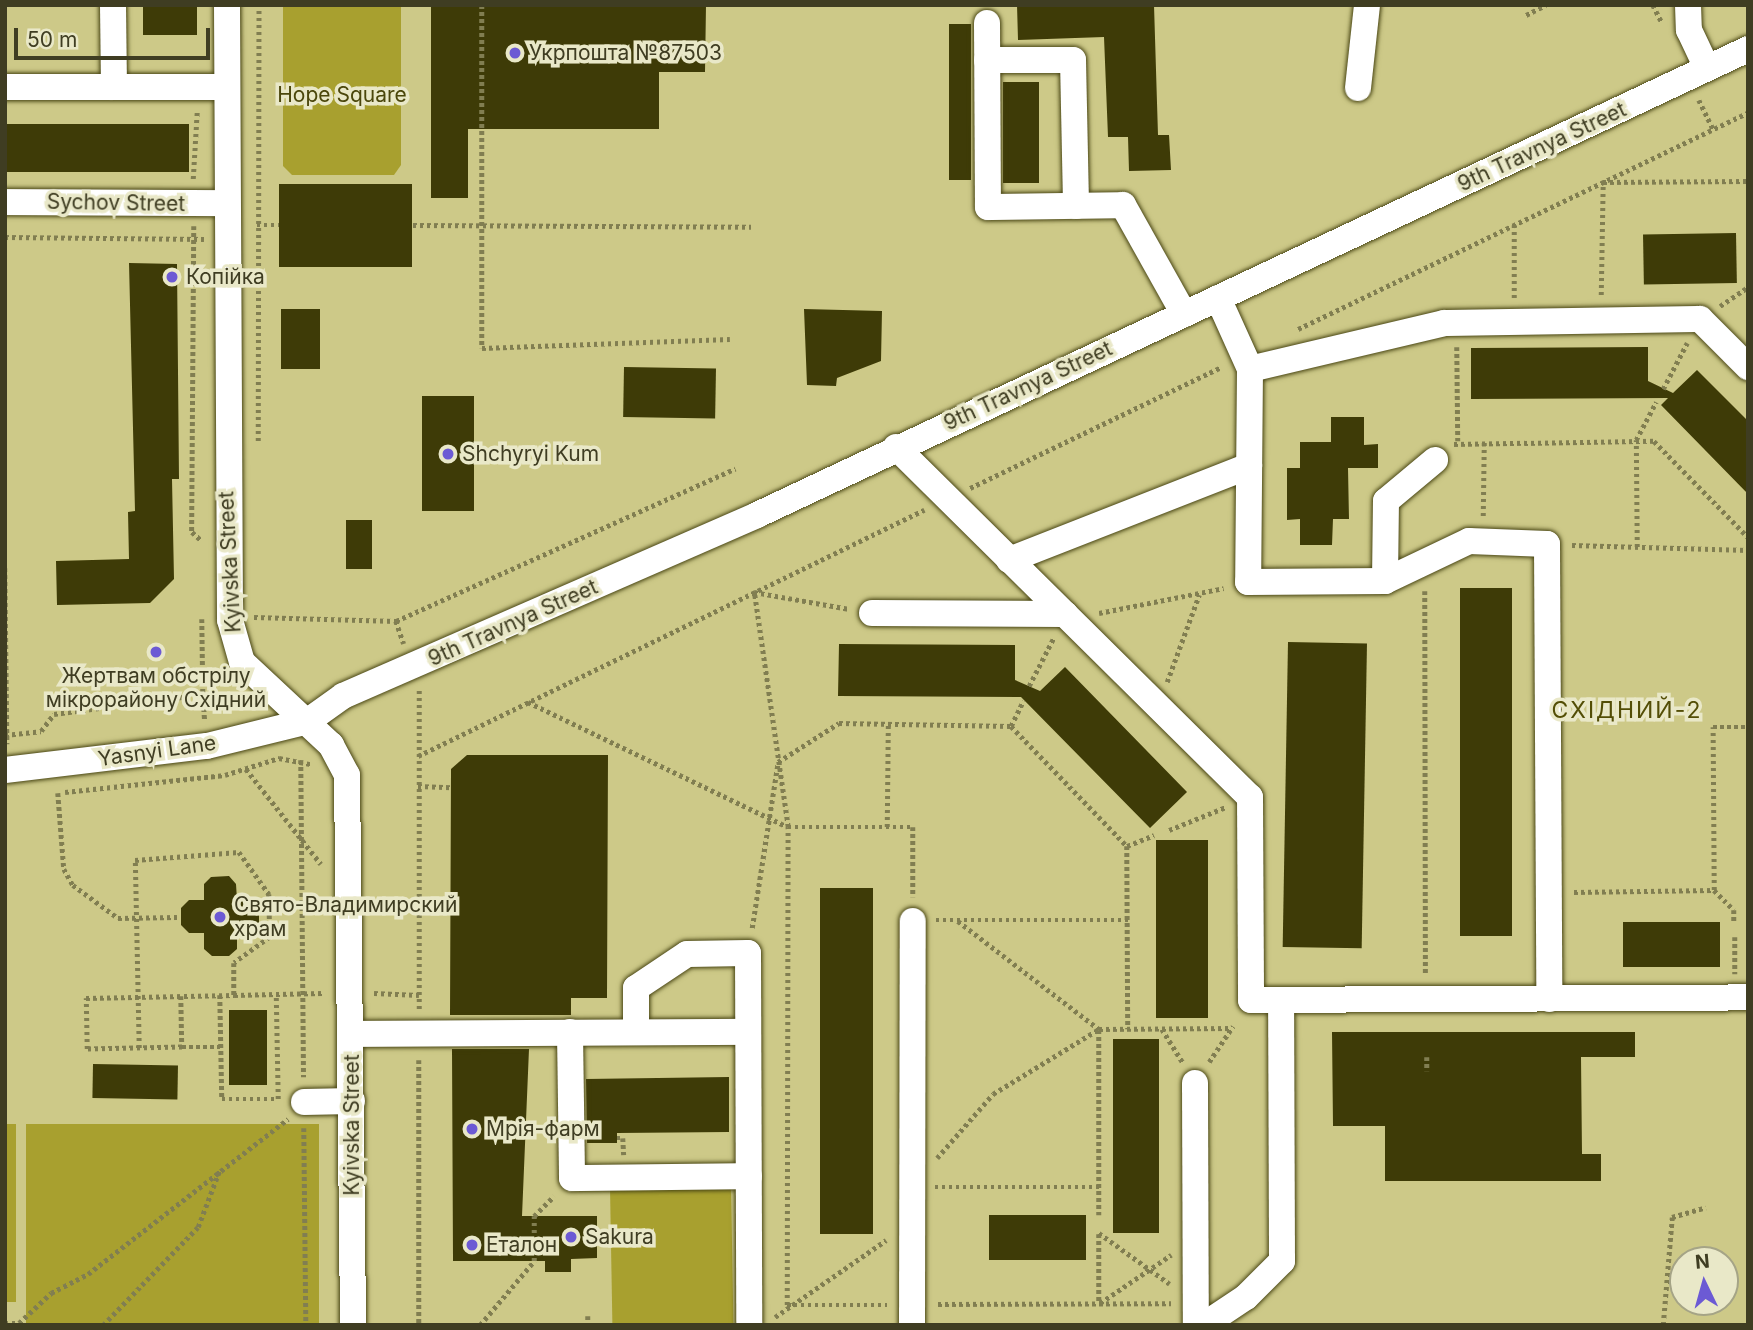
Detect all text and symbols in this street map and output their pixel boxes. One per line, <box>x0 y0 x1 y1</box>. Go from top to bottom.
scale bar <box>18 14 214 58</box>
text: 50 m <box>27 27 77 52</box>
place label: Укрпошта №87503 <box>529 40 722 66</box>
marker: Укрпошта №87503 <box>507 45 523 61</box>
park label: Hope Square <box>277 82 407 108</box>
street label: 9th Travnya Street <box>1454 97 1630 197</box>
street label: Sychov Street <box>47 189 185 217</box>
place label: Копійка <box>186 264 265 290</box>
marker: Копійка <box>164 269 180 285</box>
street label: 9th Travnya Street <box>940 336 1116 436</box>
place label: Shchyryi Kum <box>462 441 599 467</box>
marker: Shchyryi Kum <box>440 446 456 462</box>
street label: Kyivska Street <box>214 491 246 633</box>
street label: 9th Travnya Street <box>424 574 602 672</box>
marker: Жертвам обстрілу мікрорайону Східний <box>148 644 164 660</box>
place label: Жертвам обстрілу мікрорайону Східний <box>46 663 266 713</box>
district label: СХІДНИЙ-2 <box>1553 696 1701 724</box>
street label: Yasnyi Lane <box>96 730 218 772</box>
place label: Свято-Владимирский храм <box>234 892 457 942</box>
marker: Свято-Владимирский храм <box>212 909 228 925</box>
street label: Kyivska Street <box>339 1054 365 1196</box>
place label: Мрія-фарм <box>486 1116 600 1142</box>
marker: Мрія-фарм <box>464 1121 480 1137</box>
place label: Sakura <box>585 1224 654 1250</box>
marker: Sakura <box>563 1229 579 1245</box>
place label: Еталон <box>486 1232 557 1258</box>
marker: Еталон <box>464 1237 480 1253</box>
north arrow <box>1669 1246 1739 1316</box>
text: N <box>1694 1249 1711 1274</box>

